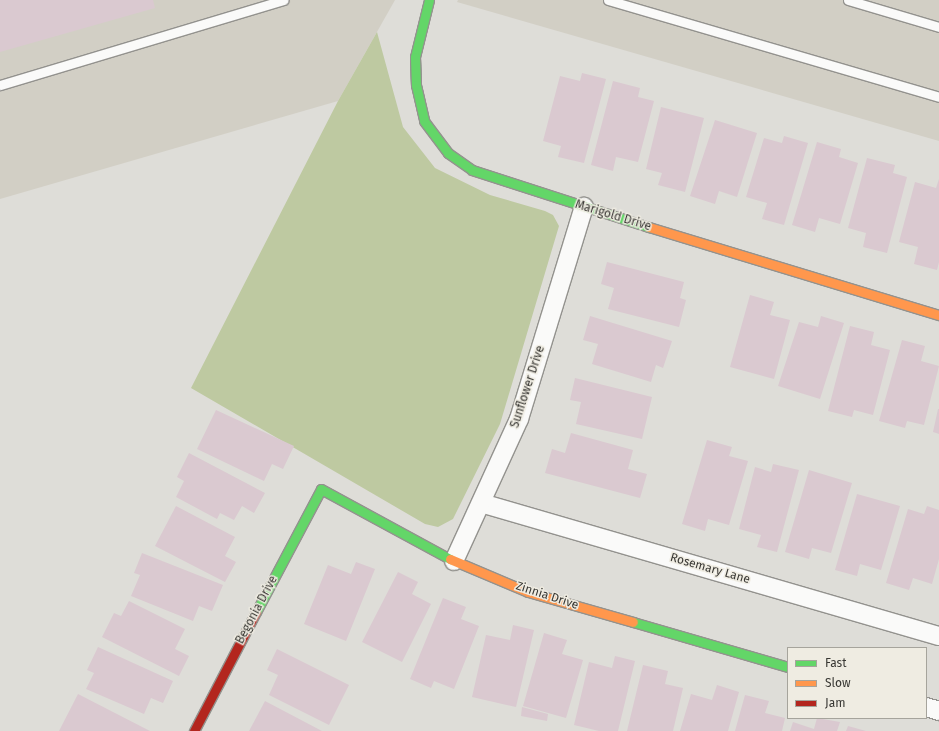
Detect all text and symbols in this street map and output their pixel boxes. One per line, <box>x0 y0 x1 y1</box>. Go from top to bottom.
street label: Marigold Drive <box>573 198 653 234</box>
street label: Sunflower Drive <box>508 344 548 430</box>
street label: Rosemary Lane <box>668 551 752 587</box>
street label: Begonia Drive <box>233 573 281 647</box>
street label: Zinnia Drive <box>514 579 580 613</box>
legend <box>787 647 927 719</box>
text: Fast <box>825 656 847 670</box>
text: Slow <box>825 676 851 690</box>
text: Jam <box>825 696 845 710</box>

